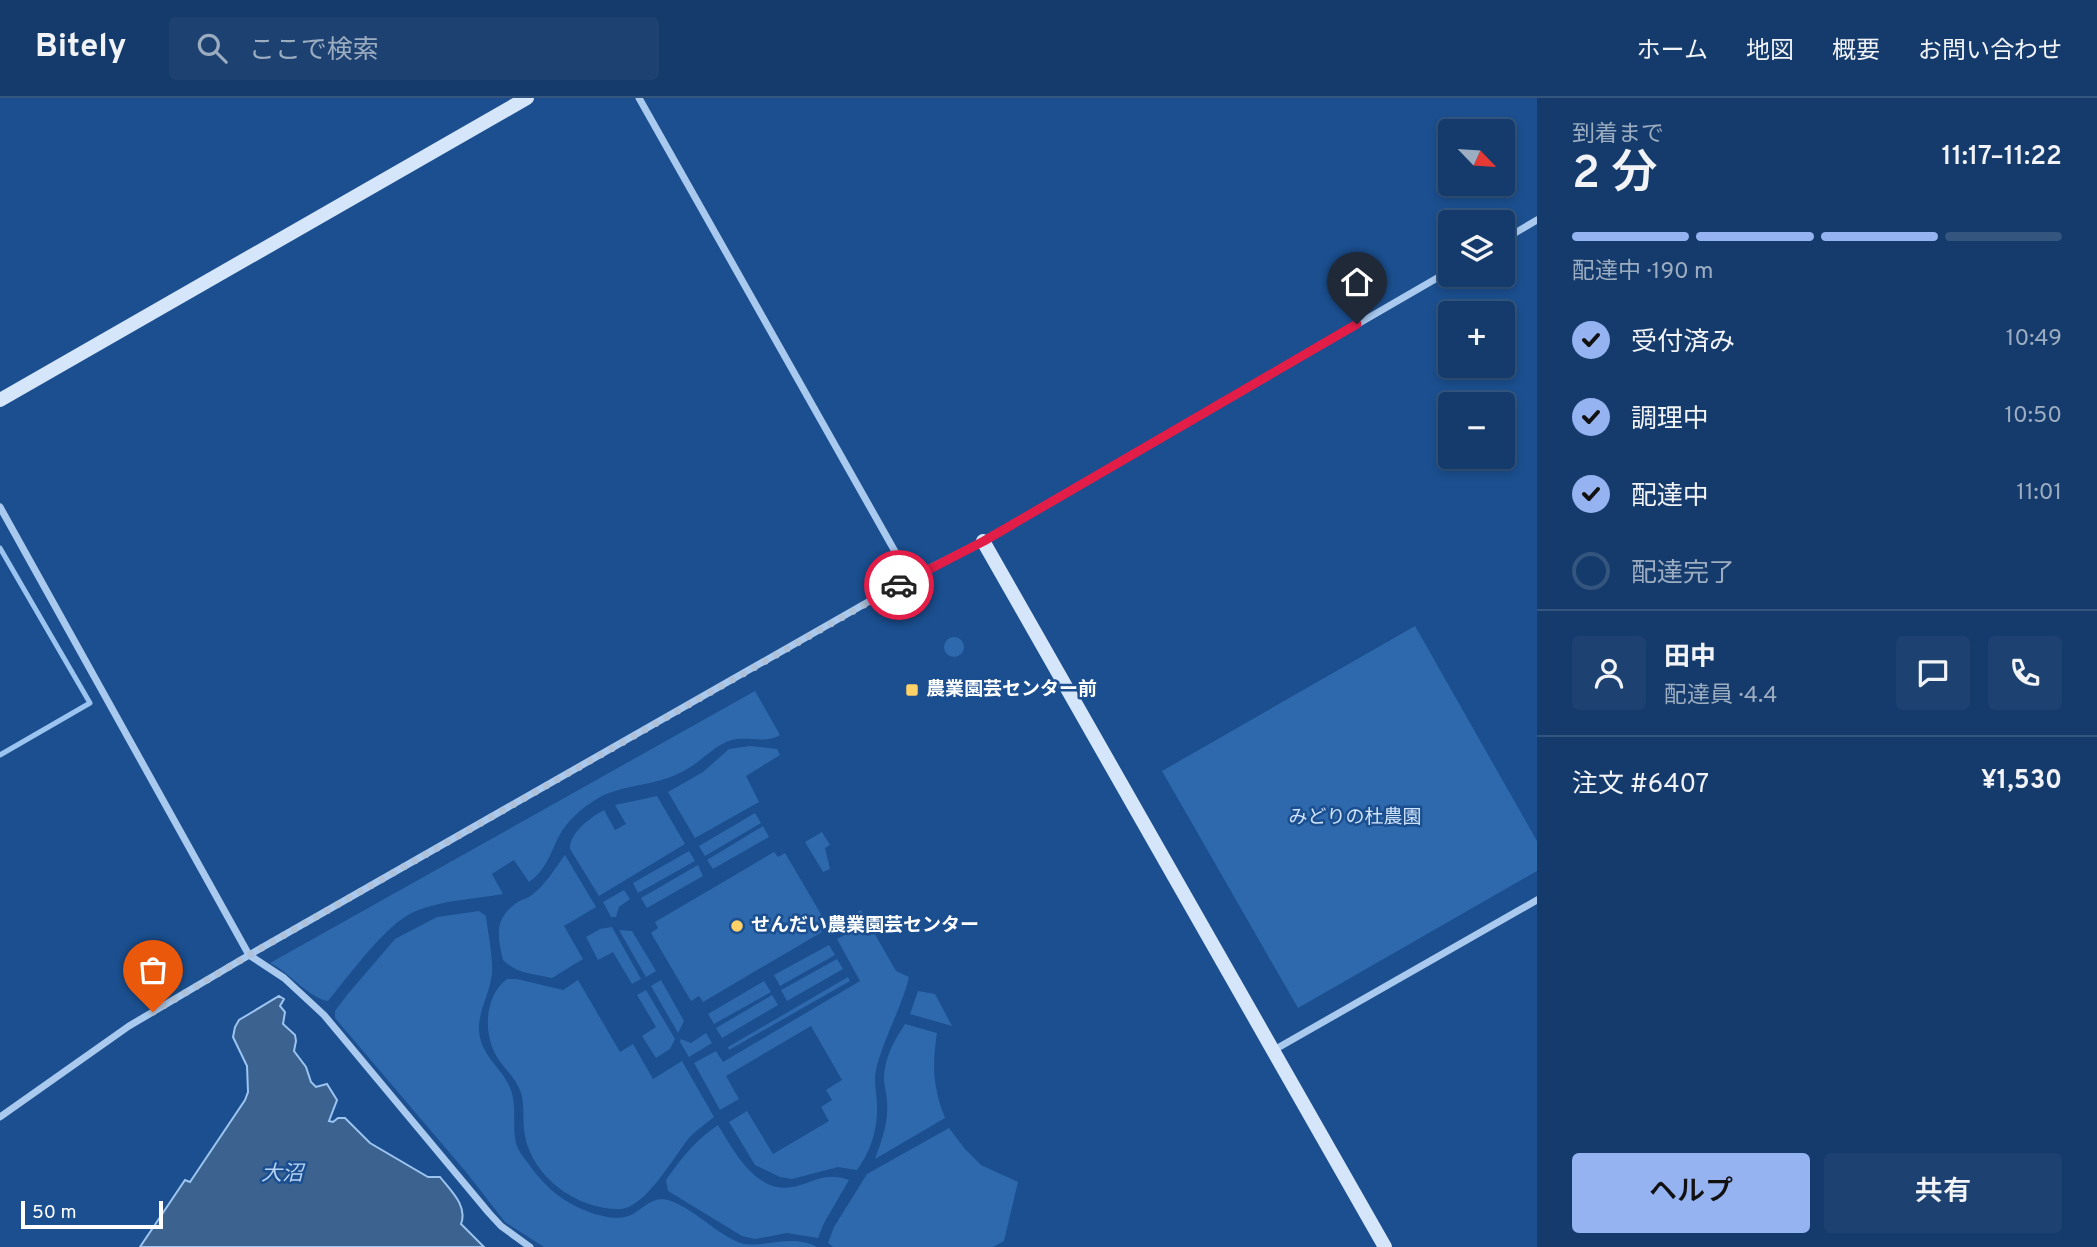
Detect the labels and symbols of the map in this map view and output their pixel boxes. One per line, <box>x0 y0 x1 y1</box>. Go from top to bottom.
north arrow <box>1438 119 1516 196</box>
pin <box>1327 252 1387 324</box>
courier <box>864 550 934 620</box>
place label: 農業園芸センター前 <box>926 678 1097 702</box>
marker: 農業園芸センター前 <box>904 682 920 698</box>
park label: みどりの杜農園 <box>1288 806 1422 830</box>
place label: せんだい農業園芸センター <box>751 914 979 938</box>
marker: せんだい農業園芸センター <box>729 918 745 934</box>
pin <box>123 940 183 1012</box>
water label: 大沼 <box>261 1161 306 1188</box>
scale bar <box>21 1198 163 1230</box>

